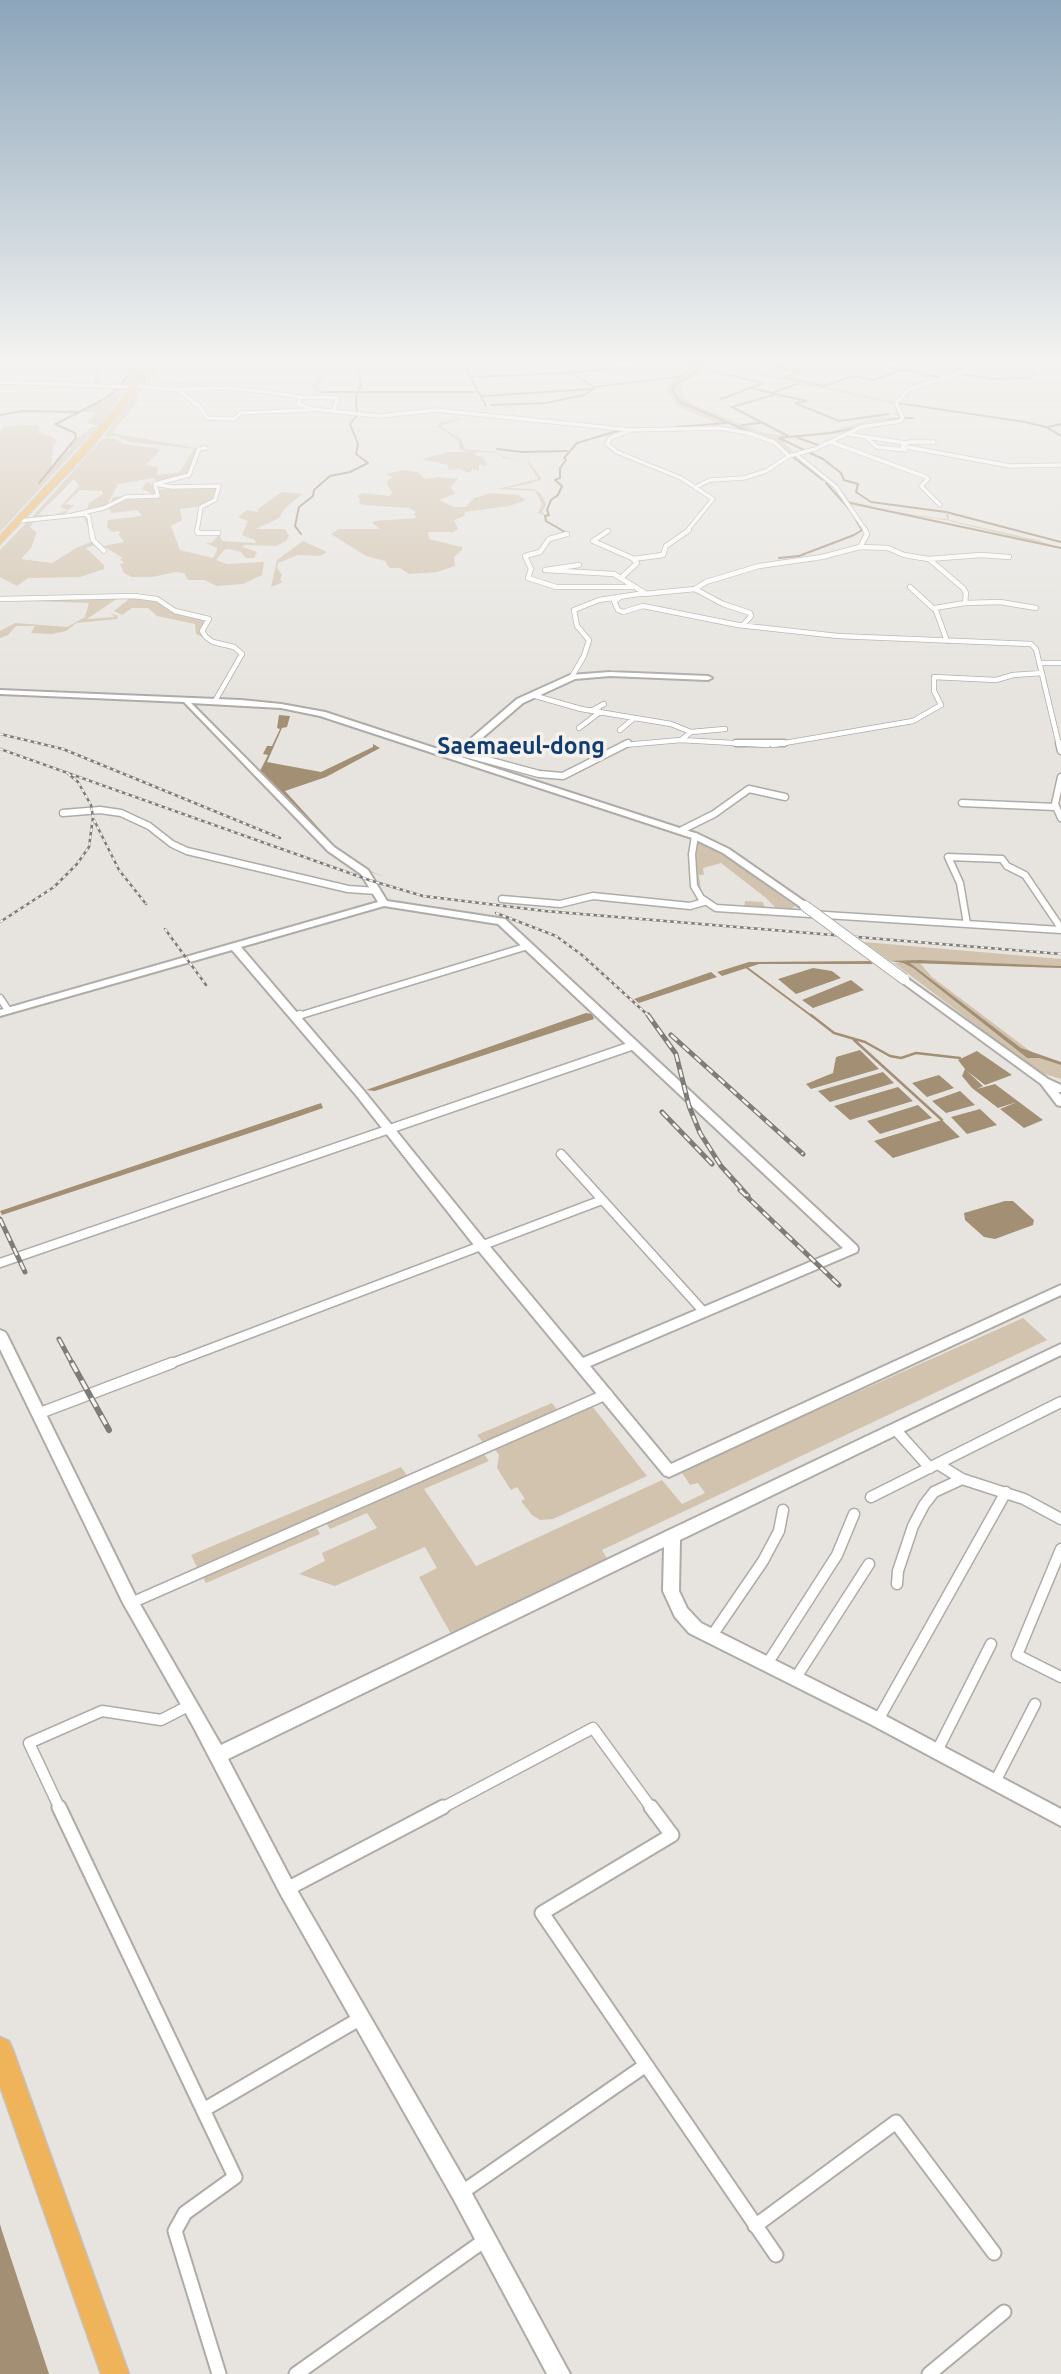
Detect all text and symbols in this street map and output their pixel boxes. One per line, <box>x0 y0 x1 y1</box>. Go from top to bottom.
district label: Saemaeul-dong <box>437 732 605 760</box>

